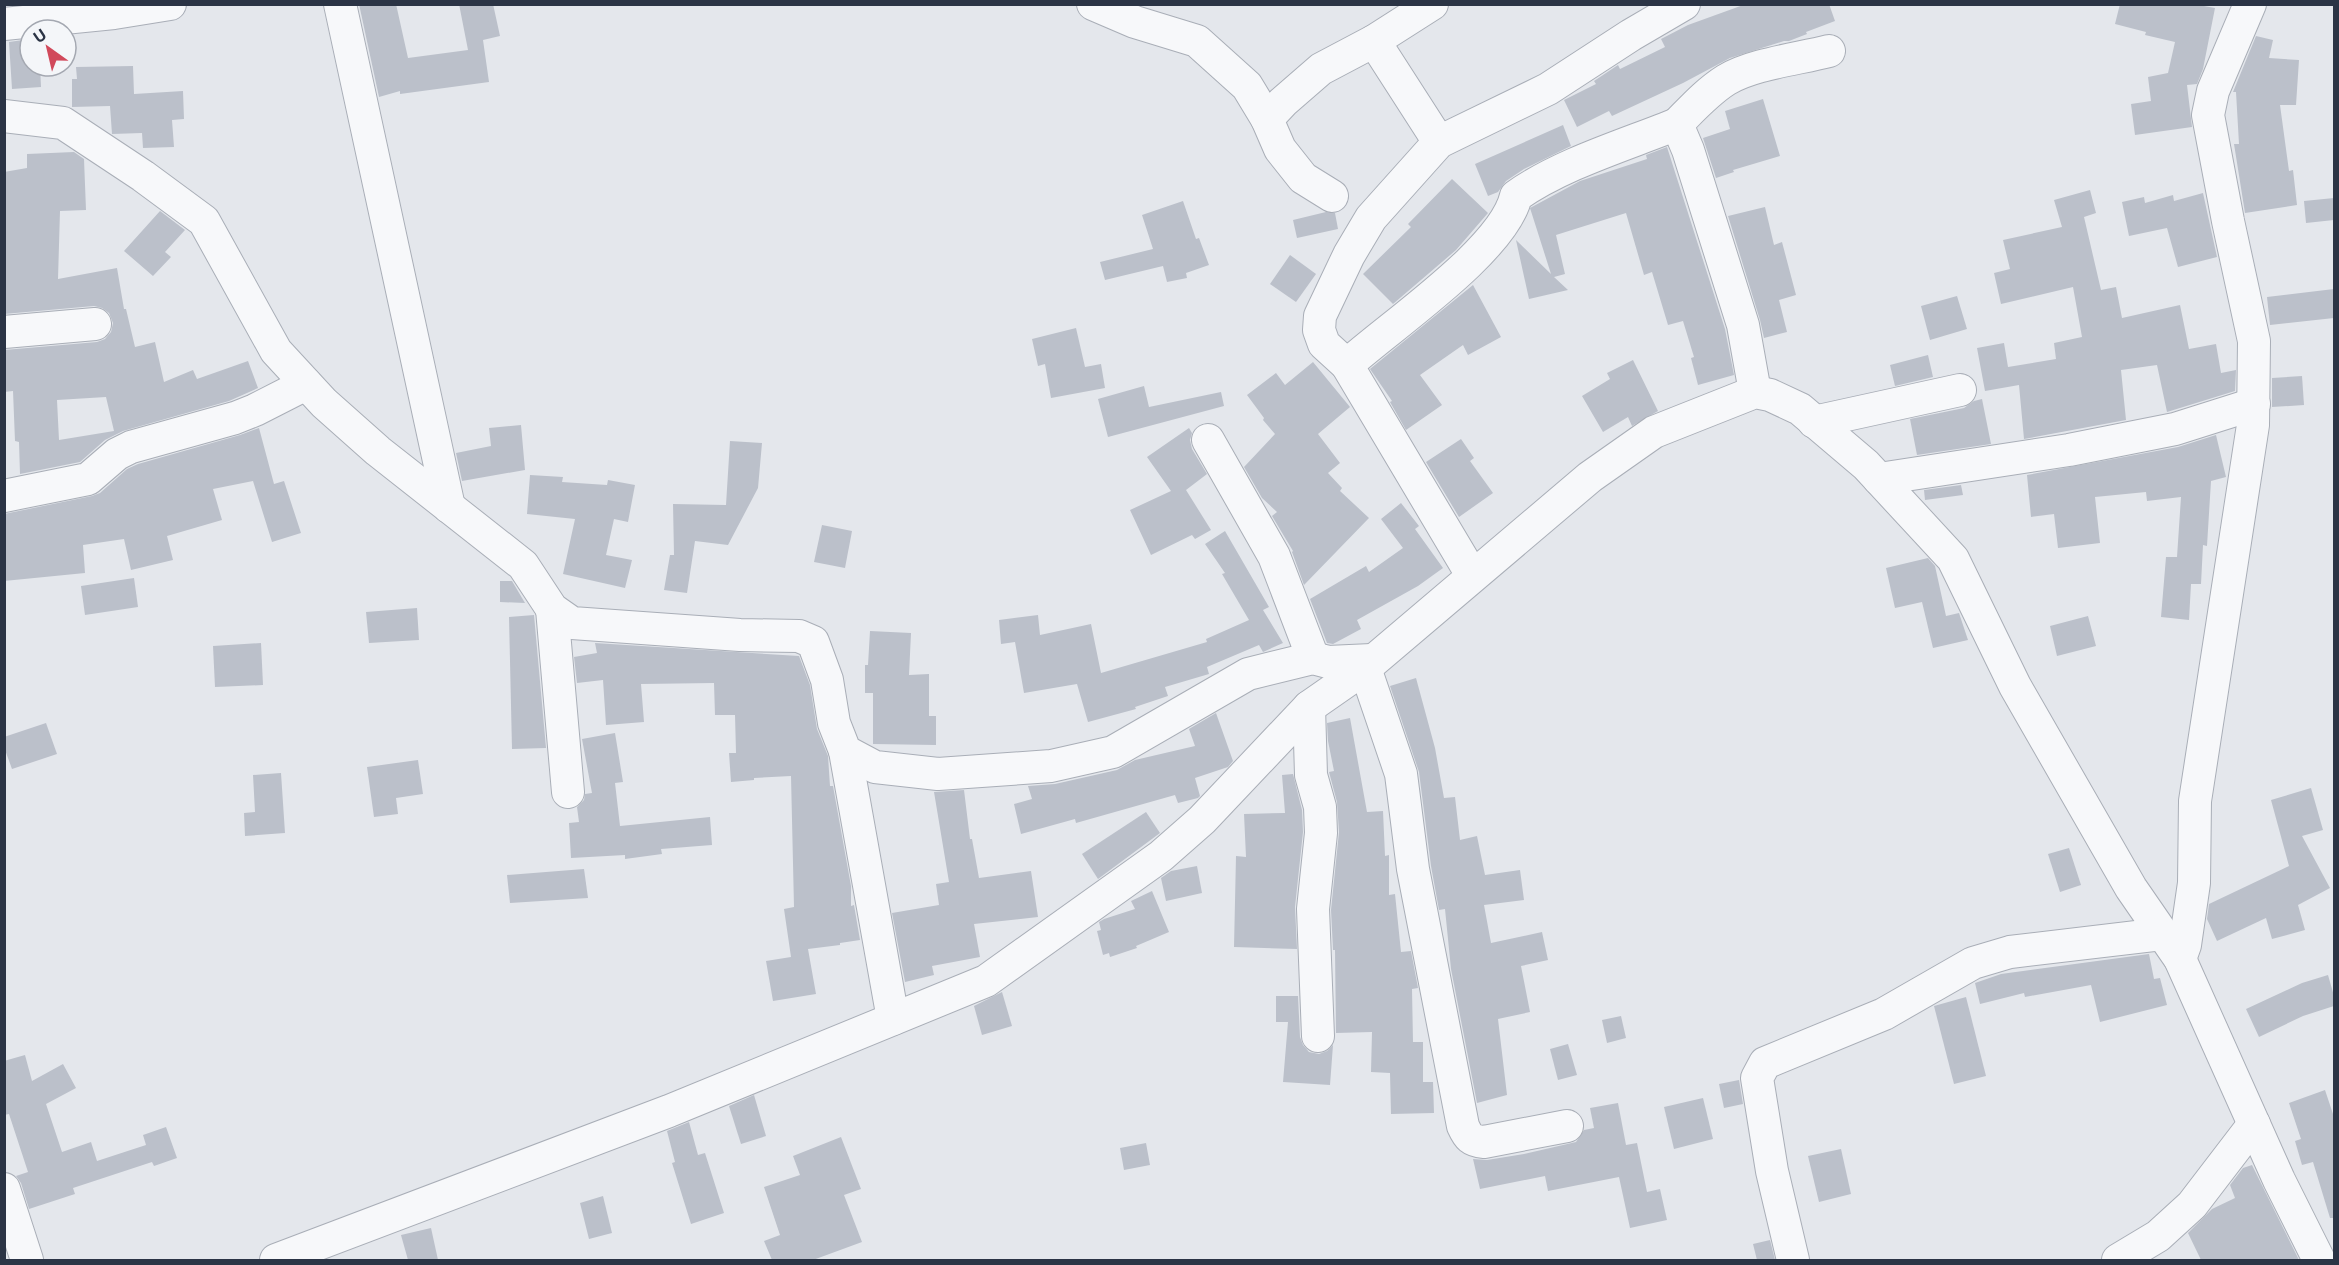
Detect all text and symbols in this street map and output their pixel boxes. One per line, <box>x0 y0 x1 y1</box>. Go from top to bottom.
north arrow <box>18 18 78 78</box>
text: U <box>28 23 51 48</box>

